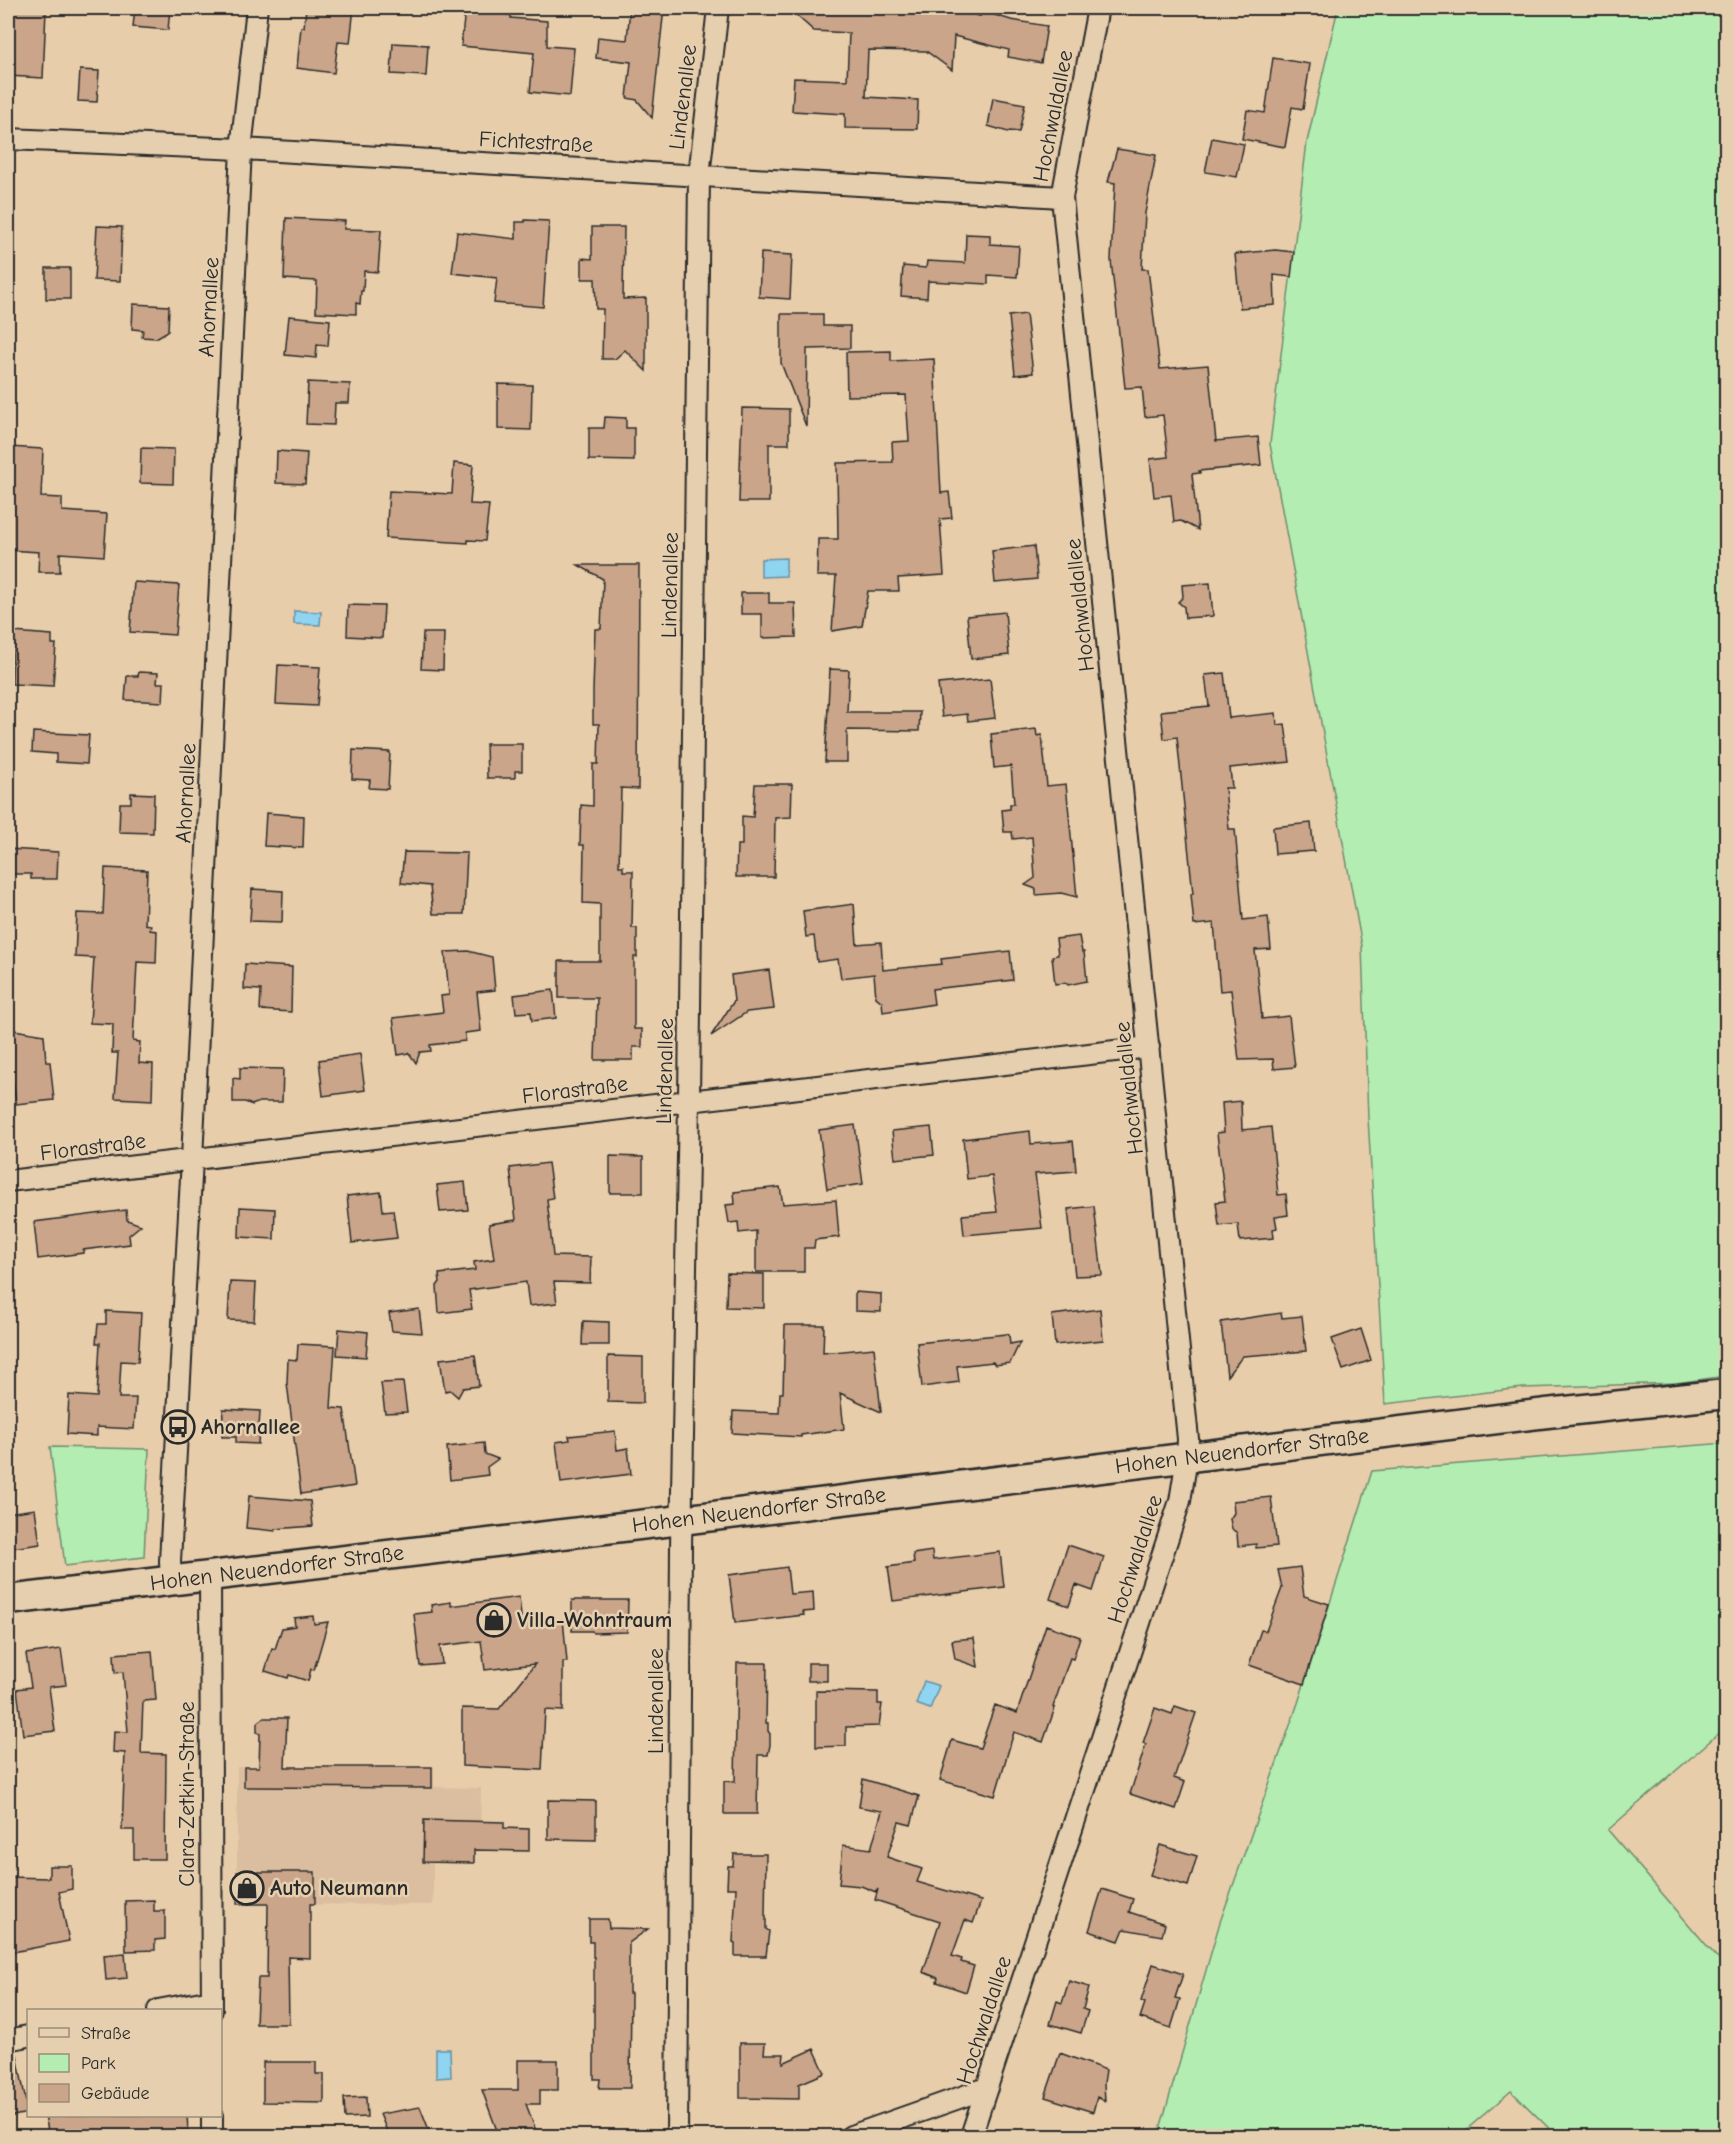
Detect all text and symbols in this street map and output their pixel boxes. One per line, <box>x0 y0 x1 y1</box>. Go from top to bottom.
street label: Lindenallee <box>664 43 702 151</box>
street label: Hochwaldallee <box>1027 48 1079 184</box>
street label: Fichtestraße <box>478 126 594 158</box>
street label: Ahornallee <box>193 256 225 358</box>
street label: Lindenallee <box>656 532 684 638</box>
street label: Hochwaldallee <box>1060 537 1100 673</box>
street label: Ahornallee <box>170 742 202 844</box>
street label: Lindenallee <box>651 1018 679 1124</box>
street label: Hochwaldallee <box>1109 1020 1149 1156</box>
street label: Florastraße <box>521 1071 629 1109</box>
street label: Florastraße <box>39 1128 147 1166</box>
bus stop icon: Ahornallee <box>160 1409 196 1445</box>
place label: Ahornallee <box>201 1414 300 1440</box>
street label: Hohen Neuendorfer Straße <box>1114 1423 1370 1479</box>
street label: Hohen Neuendorfer Straße <box>631 1482 887 1538</box>
street label: Hochwaldallee <box>1102 1491 1168 1627</box>
street label: Hohen Neuendorfer Straße <box>149 1540 405 1596</box>
shop icon: Villa-Wohntraum <box>476 1602 512 1638</box>
place label: Villa-Wohntraum <box>517 1607 672 1633</box>
street label: Lindenallee <box>643 1648 669 1754</box>
street label: Clara-Zetkin-Straße <box>174 1701 200 1887</box>
shop icon: Auto Neumann <box>229 1870 265 1906</box>
place label: Auto Neumann <box>270 1875 409 1901</box>
street label: Hochwaldallee <box>951 1952 1017 2088</box>
legend <box>27 2009 222 2117</box>
text: Straße <box>81 2023 131 2044</box>
text: Park <box>81 2053 116 2074</box>
text: Gebäude <box>81 2083 150 2104</box>

